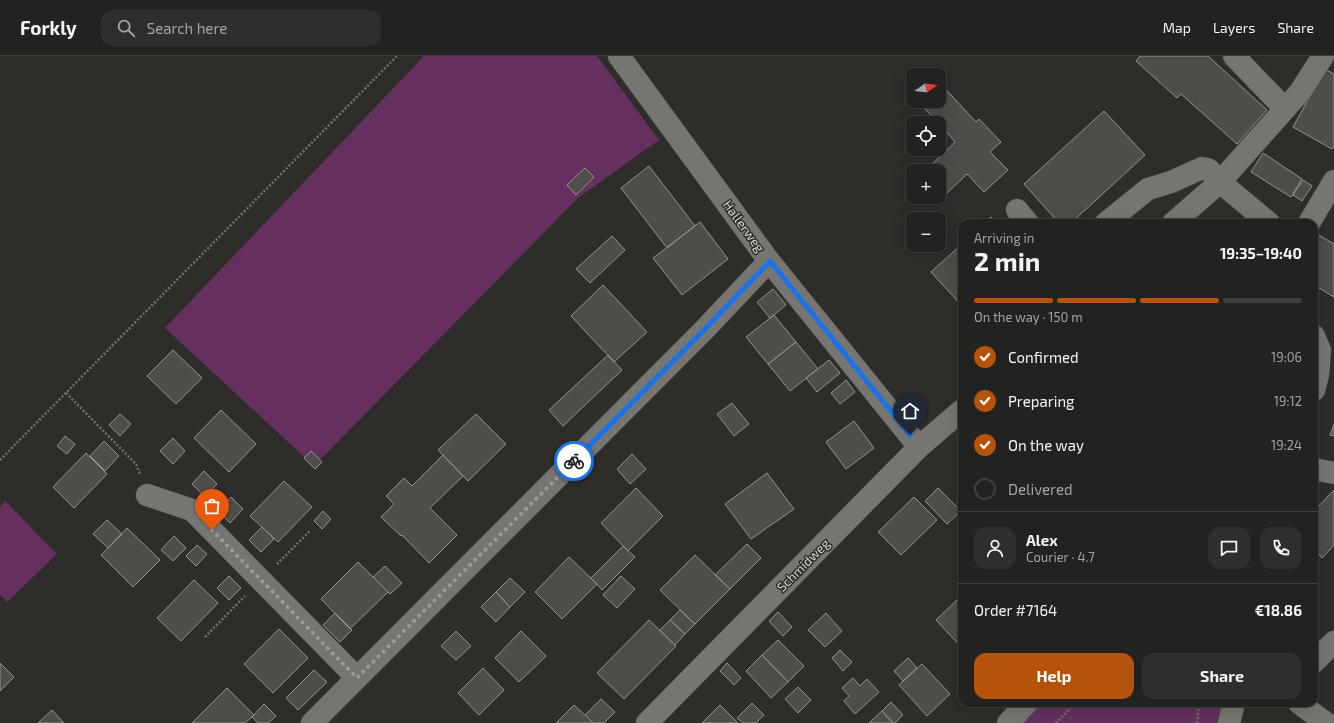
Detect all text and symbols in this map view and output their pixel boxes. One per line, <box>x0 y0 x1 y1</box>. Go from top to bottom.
search box <box>101 10 381 46</box>
text: Forkly <box>20 16 77 39</box>
icon: search <box>115 17 137 39</box>
text: Search here <box>147 19 227 37</box>
text: Map <box>1163 19 1191 36</box>
text: Layers <box>1213 19 1255 36</box>
text: Share <box>1277 19 1314 36</box>
north arrow <box>906 68 946 108</box>
map controls <box>906 68 946 252</box>
button: locate <box>906 116 946 156</box>
button: + <box>906 164 946 204</box>
street label: Hallerweg <box>720 197 768 255</box>
button: − <box>906 212 946 252</box>
text: Arriving in <box>974 230 1034 246</box>
text: 19:35–19:40 <box>1220 244 1302 262</box>
text: 2 min <box>974 245 1040 276</box>
text: On the way · 150 m <box>974 309 1083 325</box>
icon: check <box>974 346 996 368</box>
text: Confirmed <box>1008 348 1079 366</box>
text: 19:06 <box>1271 349 1302 365</box>
icon: check <box>974 390 996 412</box>
text: Preparing <box>1008 392 1074 410</box>
text: 19:12 <box>1274 393 1302 409</box>
pin <box>893 394 927 435</box>
icon: home <box>899 400 921 422</box>
icon: check <box>974 434 996 456</box>
text: On the way <box>1008 436 1084 454</box>
text: 19:24 <box>1271 437 1302 453</box>
courier <box>554 441 594 481</box>
icon: bike <box>563 450 585 472</box>
text: Delivered <box>1008 480 1073 498</box>
pin <box>195 489 229 530</box>
icon: bag <box>201 495 223 517</box>
button: person <box>974 527 1016 569</box>
button: chat <box>1208 527 1250 569</box>
button: phone <box>1260 527 1302 569</box>
text: Alex <box>1026 531 1058 549</box>
street label: Schmidweg <box>773 535 833 595</box>
text: Courier · 4.7 <box>1026 549 1095 565</box>
text: Order #7164 <box>974 601 1057 619</box>
text: €18.86 <box>1255 601 1302 619</box>
button: Help <box>974 653 1134 699</box>
button: Share <box>1142 653 1302 699</box>

